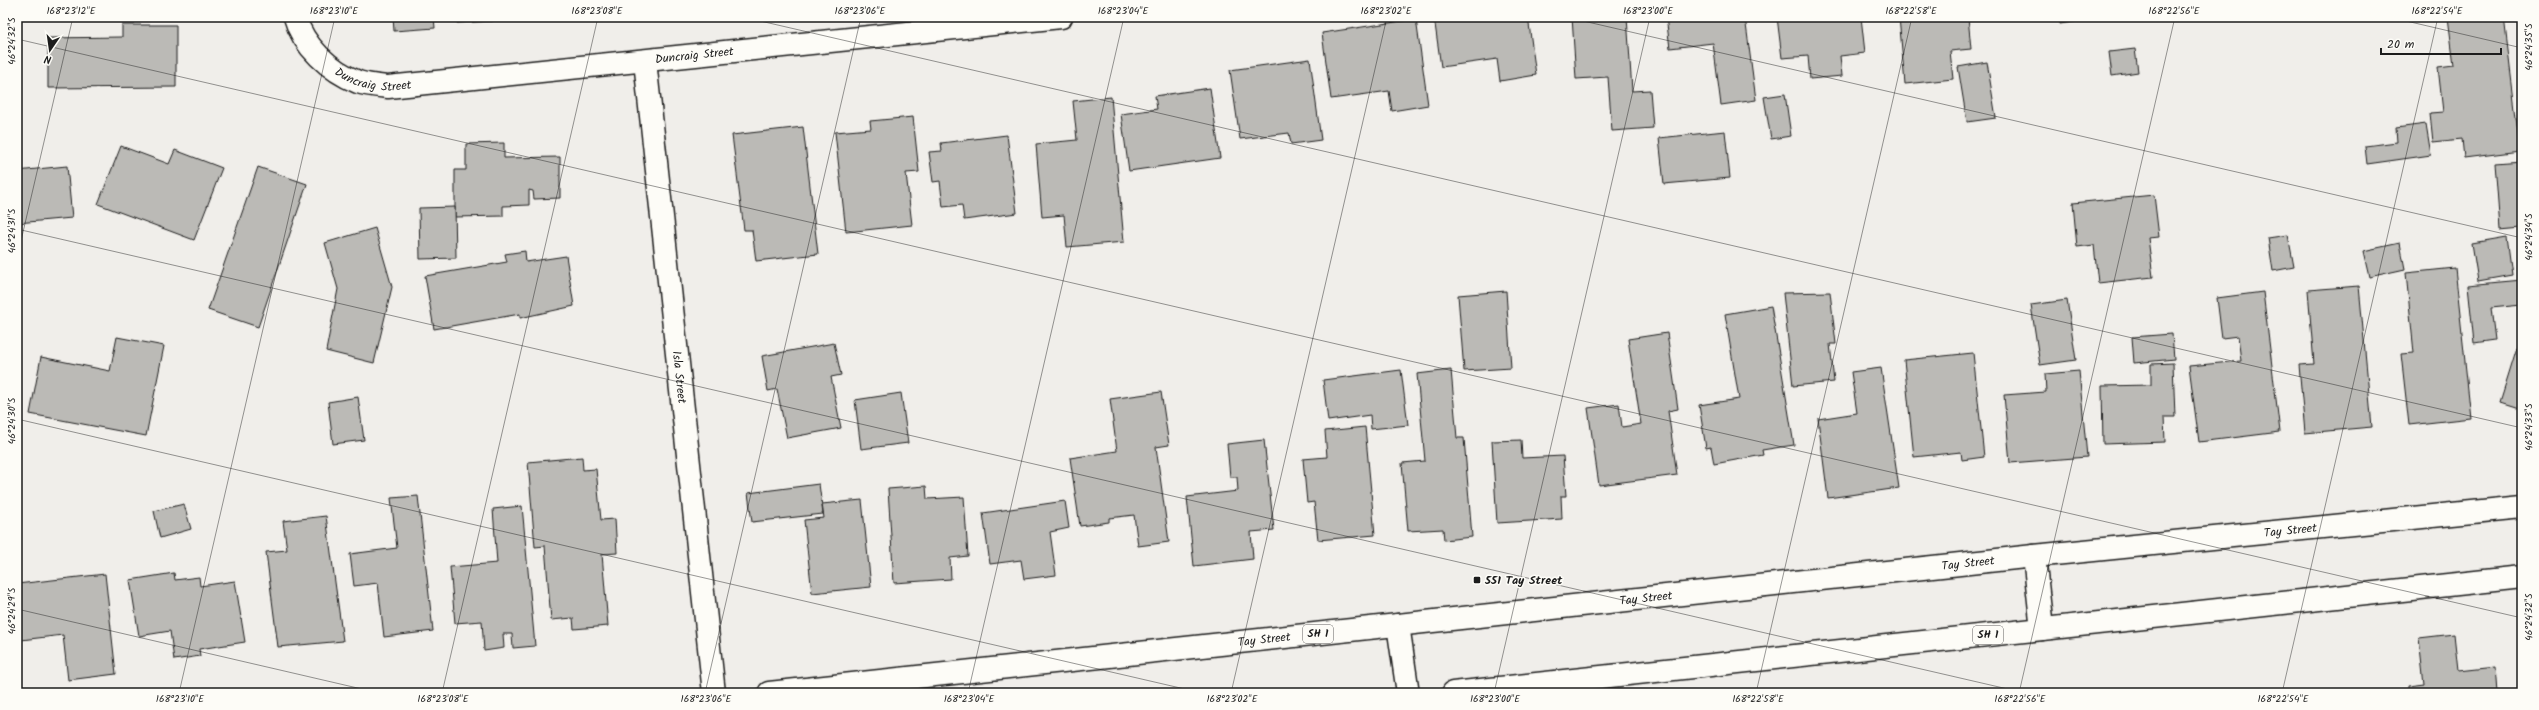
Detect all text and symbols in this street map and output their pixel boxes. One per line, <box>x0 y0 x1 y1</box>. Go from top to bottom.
text: 168°23'12"E <box>46 3 97 19</box>
text: 168°23'10"E <box>310 3 359 19</box>
text: 168°23'08"E <box>571 3 624 19</box>
text: 168°23'06"E <box>835 3 887 19</box>
text: 168°23'04"E <box>1098 3 1150 19</box>
text: 168°23'02"E <box>1360 3 1413 19</box>
text: 168°23'00"E <box>1623 3 1674 19</box>
text: 168°22'58"E <box>1885 3 1938 19</box>
text: 168°22'56"E <box>2148 3 2201 19</box>
text: 168°22'54"E <box>2411 3 2464 19</box>
text: 46°24'32"S <box>4 17 20 65</box>
text: 46°24'35"S <box>2521 23 2537 70</box>
north arrow <box>30 30 70 70</box>
scale bar <box>2381 30 2501 56</box>
text: 20 m <box>2387 35 2415 54</box>
street label: Duncraig Street <box>654 42 735 69</box>
text: N <box>43 49 53 68</box>
street label: Duncraig Street <box>331 62 413 97</box>
text: 46°24'31"S <box>4 208 20 253</box>
text: 46°24'34"S <box>2521 213 2537 261</box>
street label: Isla Street <box>667 350 692 405</box>
text: 46°24'30"S <box>4 397 20 444</box>
text: 46°24'33"S <box>2521 403 2537 451</box>
street label: Tay Street <box>2263 518 2318 542</box>
street label: Tay Street <box>1941 551 1996 575</box>
place label: 551 Tay Street <box>1484 571 1563 590</box>
marker: 551 Tay Street <box>1472 575 1482 585</box>
street label: Tay Street <box>1619 586 1674 610</box>
text: 46°24'29"S <box>4 587 20 634</box>
text: 46°24'32"S <box>2521 593 2537 641</box>
road number: SH 1 <box>1303 625 1333 643</box>
road number: SH 1 <box>1973 626 2003 644</box>
street label: Tay Street <box>1237 627 1292 652</box>
text: 168°23'10"E <box>156 691 205 707</box>
text: 168°23'08"E <box>417 691 470 707</box>
text: 168°23'06"E <box>681 691 733 707</box>
text: 168°23'04"E <box>944 691 996 707</box>
text: 168°23'02"E <box>1206 691 1259 707</box>
text: 168°23'00"E <box>1470 691 1521 707</box>
text: 168°22'58"E <box>1732 691 1785 707</box>
text: 168°22'56"E <box>1994 691 2047 707</box>
text: 168°22'54"E <box>2257 691 2310 707</box>

